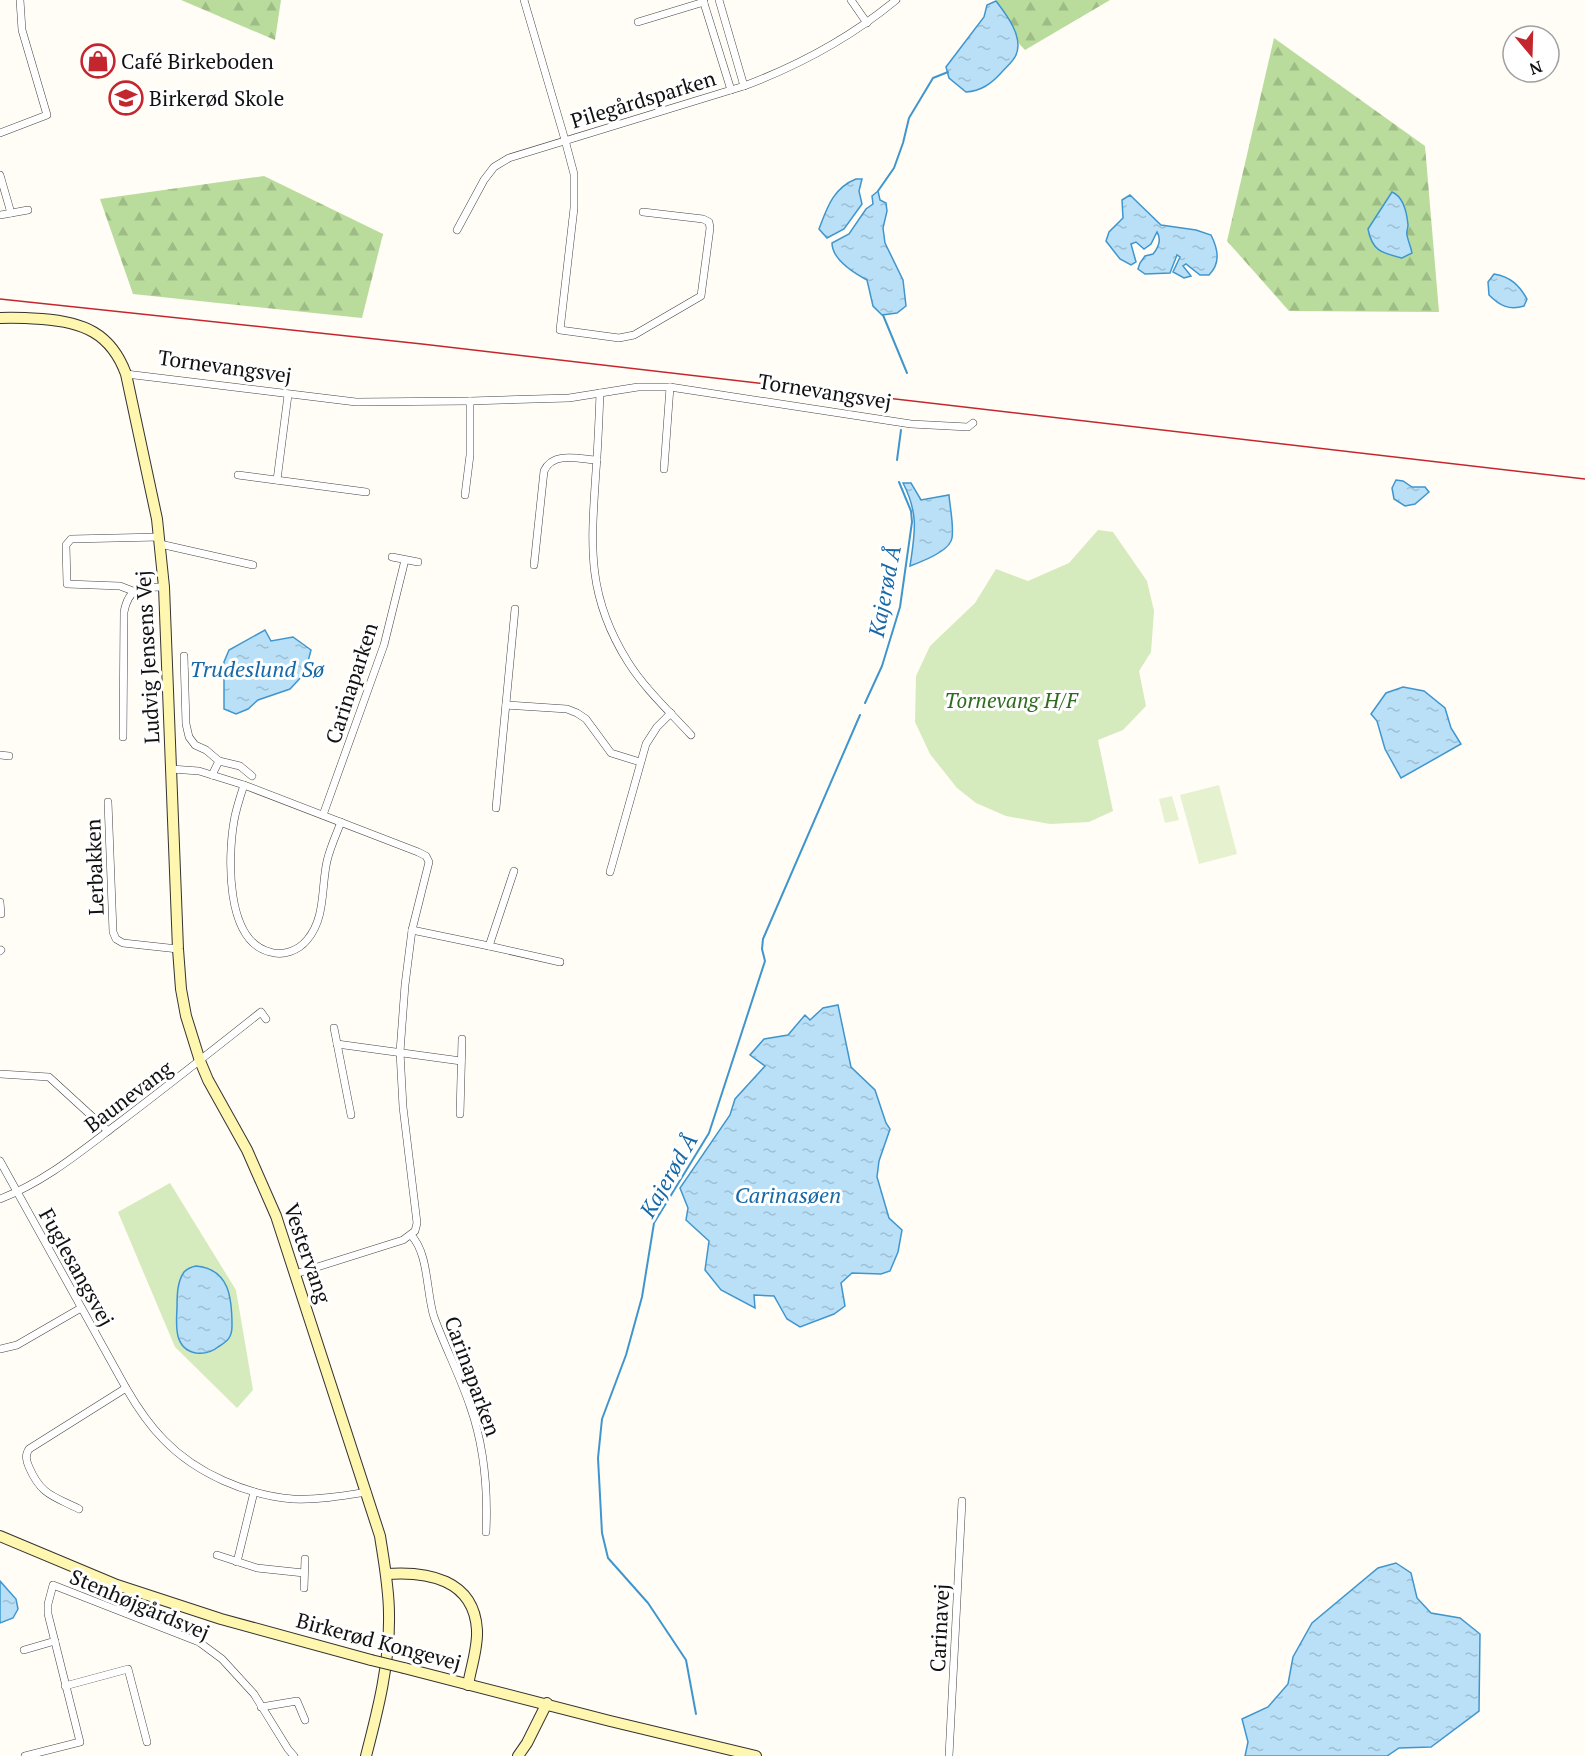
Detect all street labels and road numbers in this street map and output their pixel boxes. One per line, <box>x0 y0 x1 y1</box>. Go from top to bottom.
street label: Pilegårdsparken <box>567 63 719 134</box>
street label: Tornevangsvej <box>156 343 294 389</box>
street label: Tornevangsvej <box>756 367 894 415</box>
street label: Ludvig Jensens Vej <box>128 570 166 744</box>
street label: Carinaparken <box>318 618 384 747</box>
street label: Lerbakken <box>78 818 110 916</box>
street label: Baunevang <box>78 1053 178 1138</box>
street label: Vestervang <box>278 1199 338 1307</box>
street label: Fuglesangsvej <box>33 1203 121 1331</box>
street label: Carinaparken <box>438 1312 508 1440</box>
street label: Stenhøjgårdsvej <box>66 1562 214 1646</box>
street label: Carinavej <box>923 1583 955 1673</box>
street label: Birkerød Kongevej <box>293 1606 465 1676</box>

